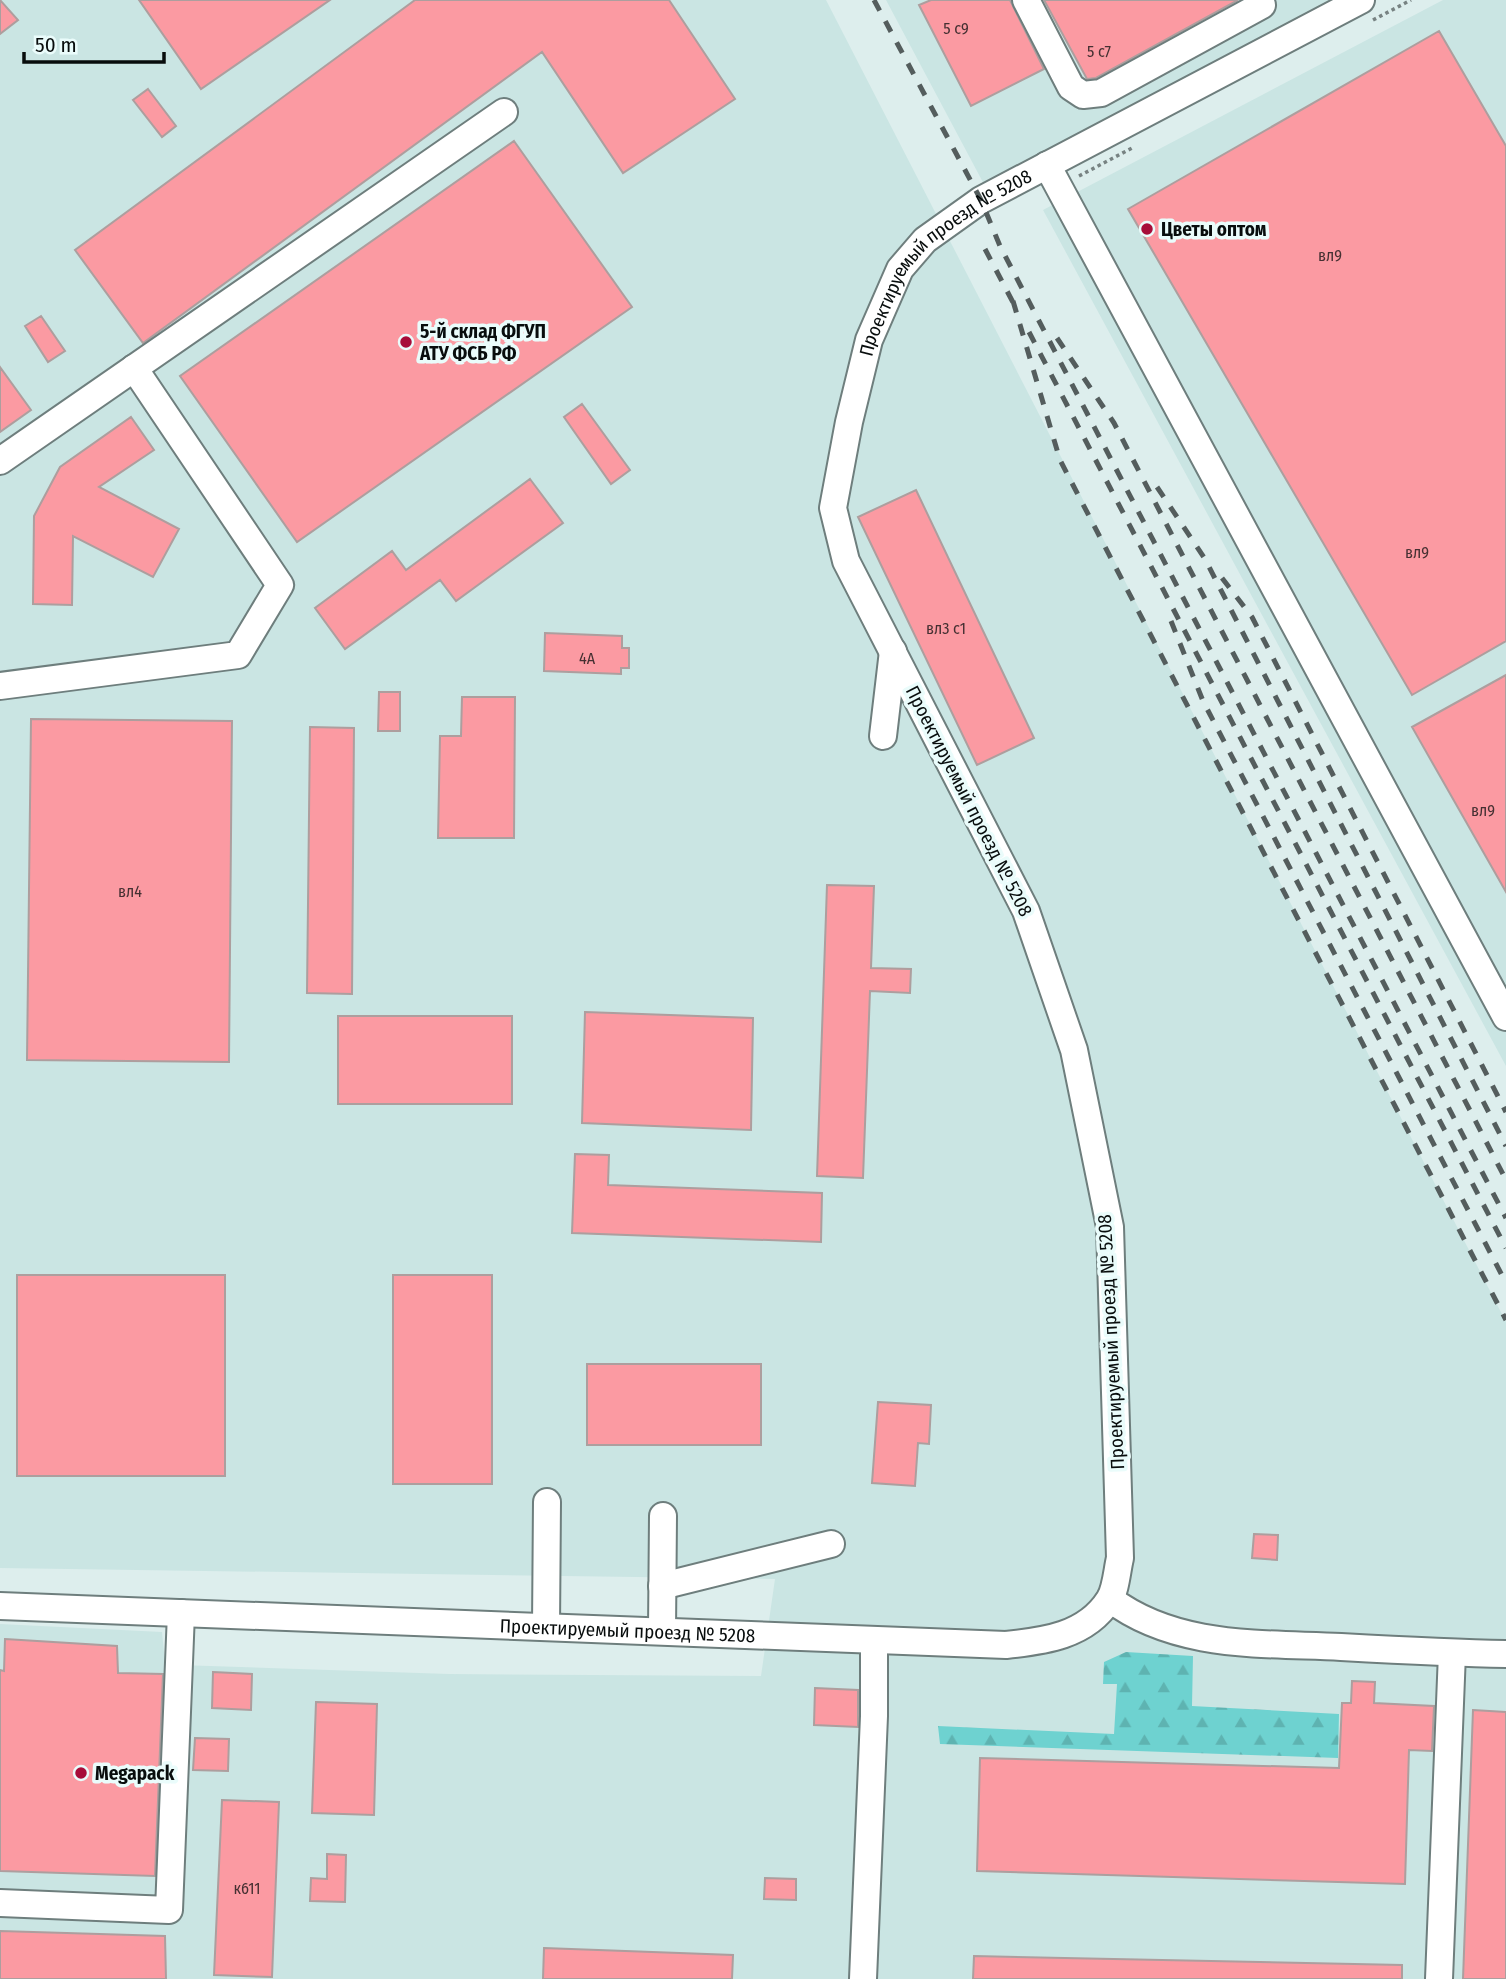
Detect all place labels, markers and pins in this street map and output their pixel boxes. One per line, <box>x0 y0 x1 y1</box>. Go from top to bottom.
place label: Цветы оптом <box>1161 218 1267 241</box>
marker: Цветы оптом <box>1139 221 1155 237</box>
place label: 5-й склад ФГУП АТУ ФСБ РФ <box>419 320 546 365</box>
marker: 5-й склад ФГУП АТУ ФСБ РФ <box>398 334 414 350</box>
place label: Megapack <box>95 1762 175 1785</box>
marker: Megapack <box>73 1765 89 1781</box>

